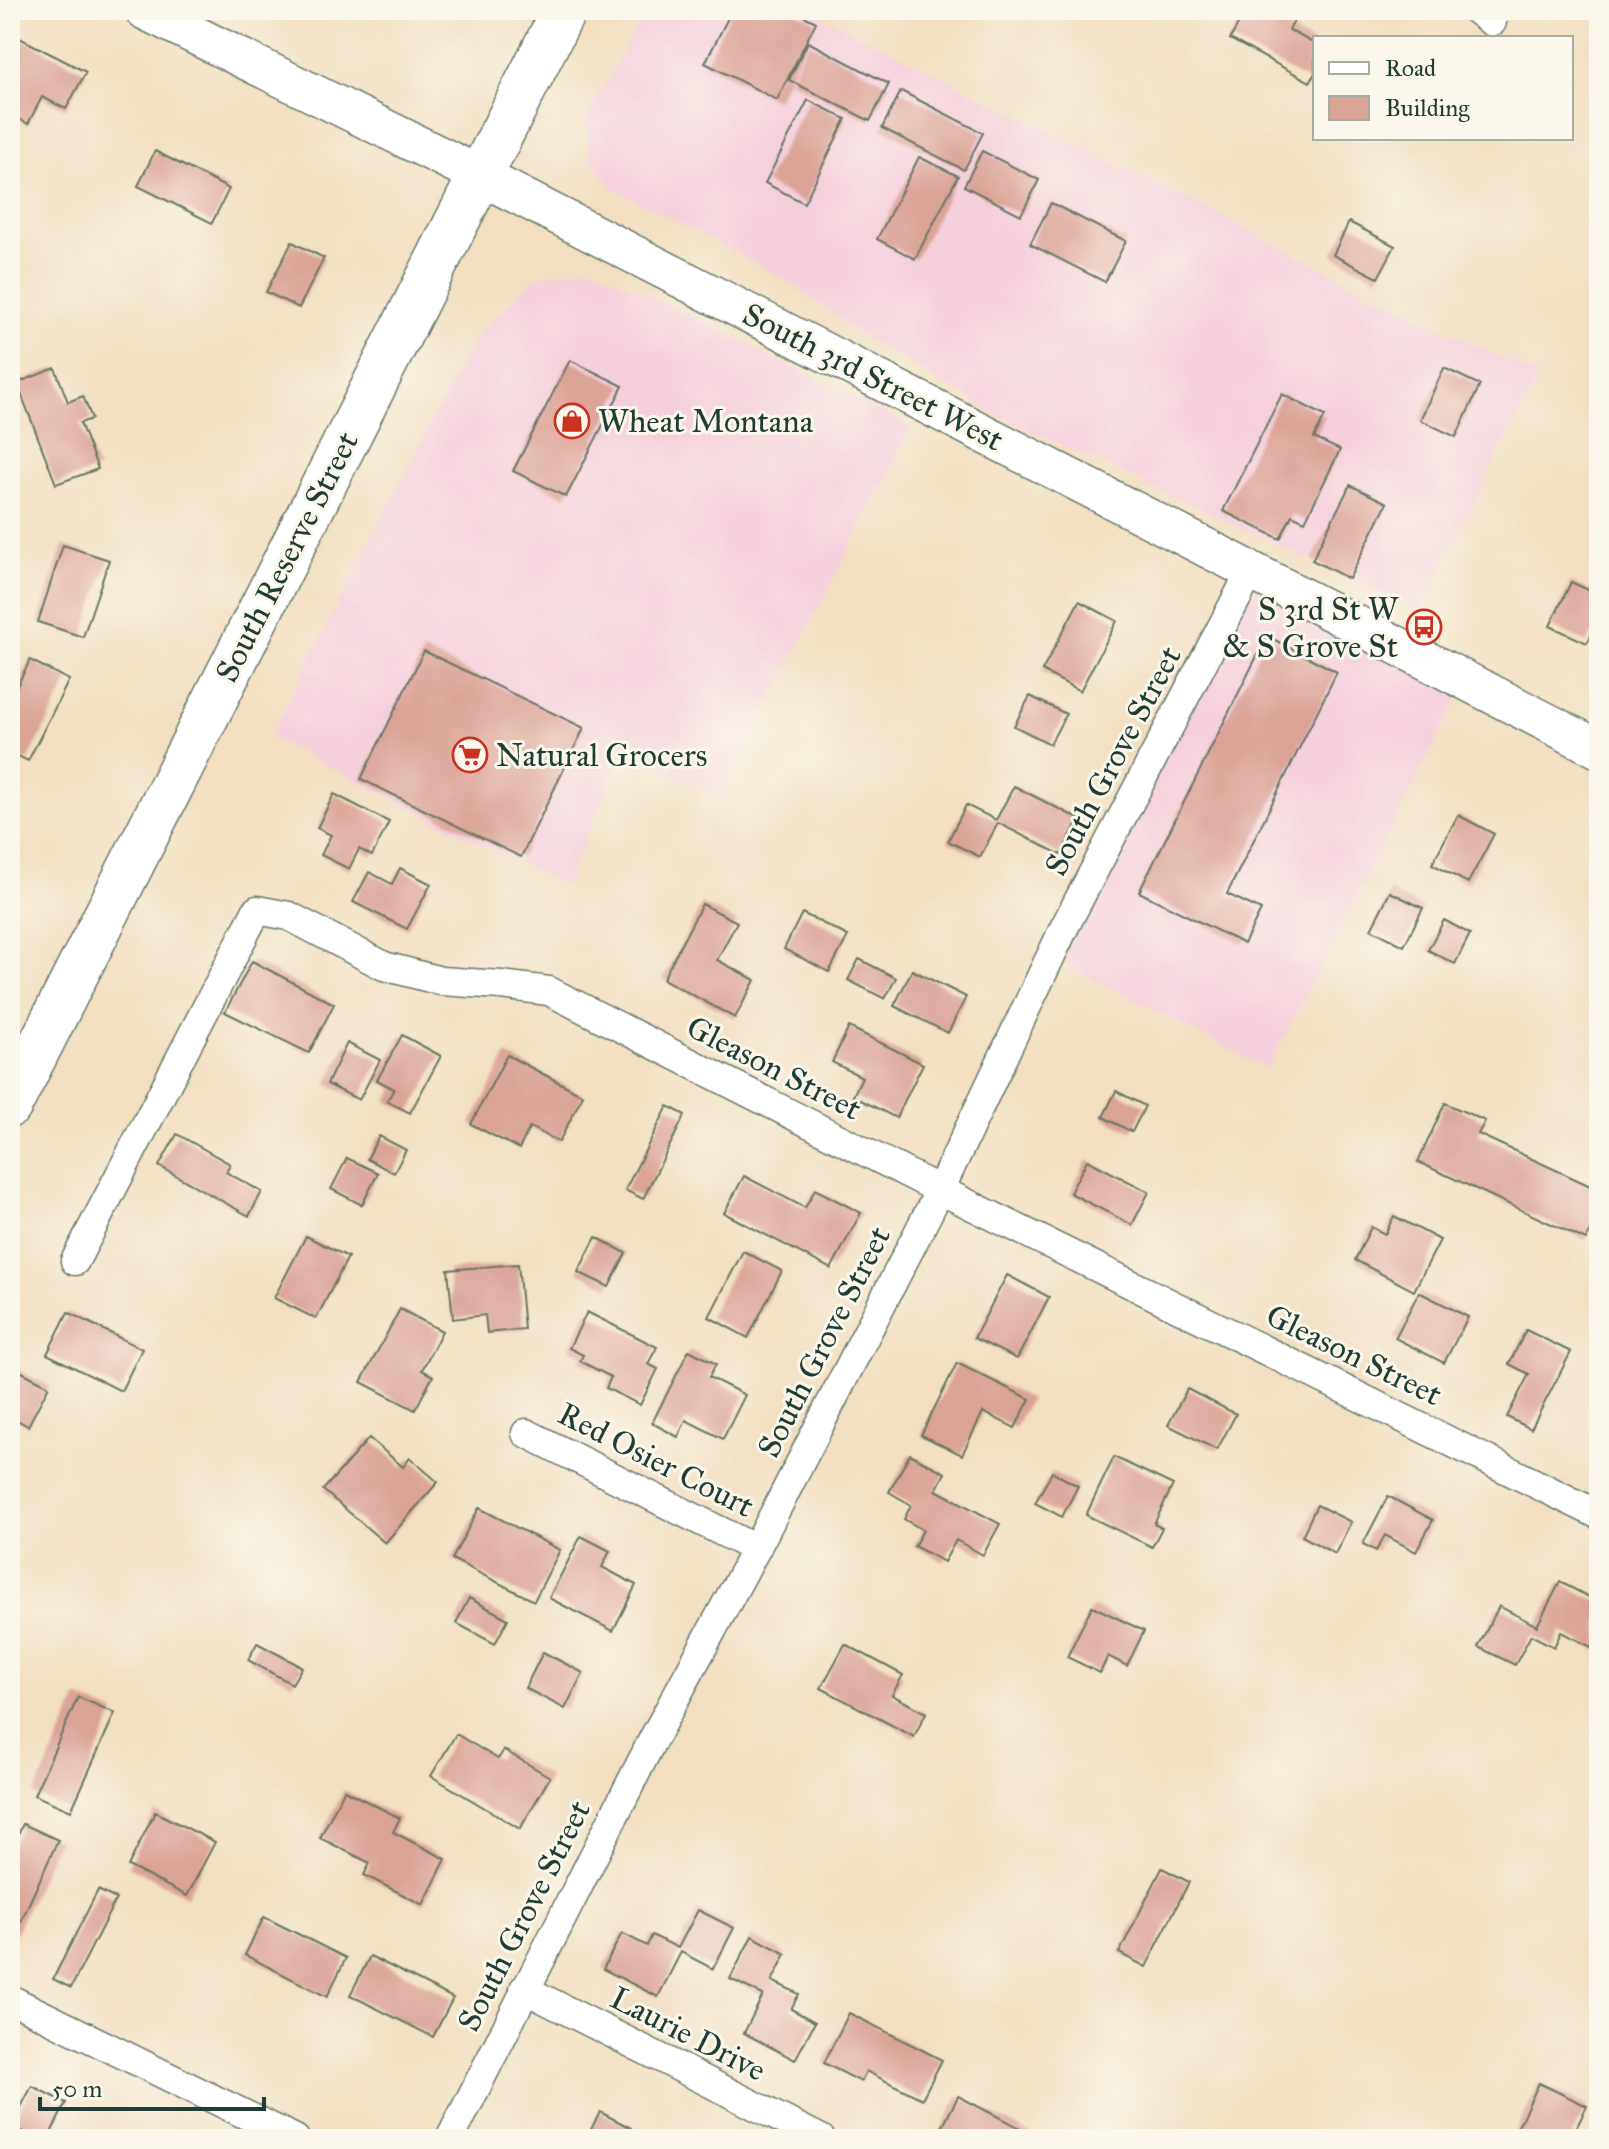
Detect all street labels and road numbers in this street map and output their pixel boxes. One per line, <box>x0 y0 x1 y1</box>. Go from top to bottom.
street label: South 3rd Street West <box>736 294 1010 460</box>
street label: South Reserve Street <box>207 425 367 689</box>
street label: South Grove Street <box>1036 640 1190 882</box>
street label: Gleason Street <box>680 1007 868 1129</box>
street label: South Grove Street <box>749 1220 899 1464</box>
street label: Gleason Street <box>1260 1296 1448 1414</box>
street label: Red Osier Court <box>552 1394 760 1526</box>
street label: South Grove Street <box>449 1794 599 2038</box>
street label: Laurie Drive <box>604 1978 772 2090</box>

